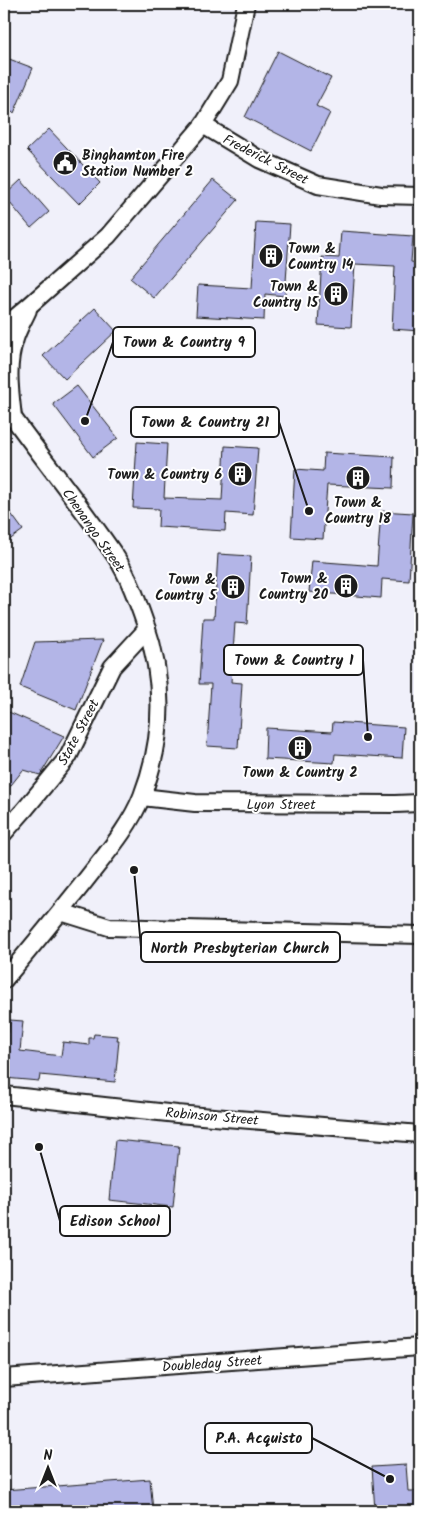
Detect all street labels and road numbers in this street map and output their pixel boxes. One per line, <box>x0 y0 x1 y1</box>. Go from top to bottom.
street label: Frederick Street <box>219 129 313 191</box>
street label: Chenango Street <box>56 484 131 577</box>
street label: State Street <box>52 695 106 770</box>
street label: Lyon Street <box>246 794 316 816</box>
street label: Robinson Street <box>164 1102 260 1132</box>
street label: Doubleday Street <box>161 1349 264 1378</box>

